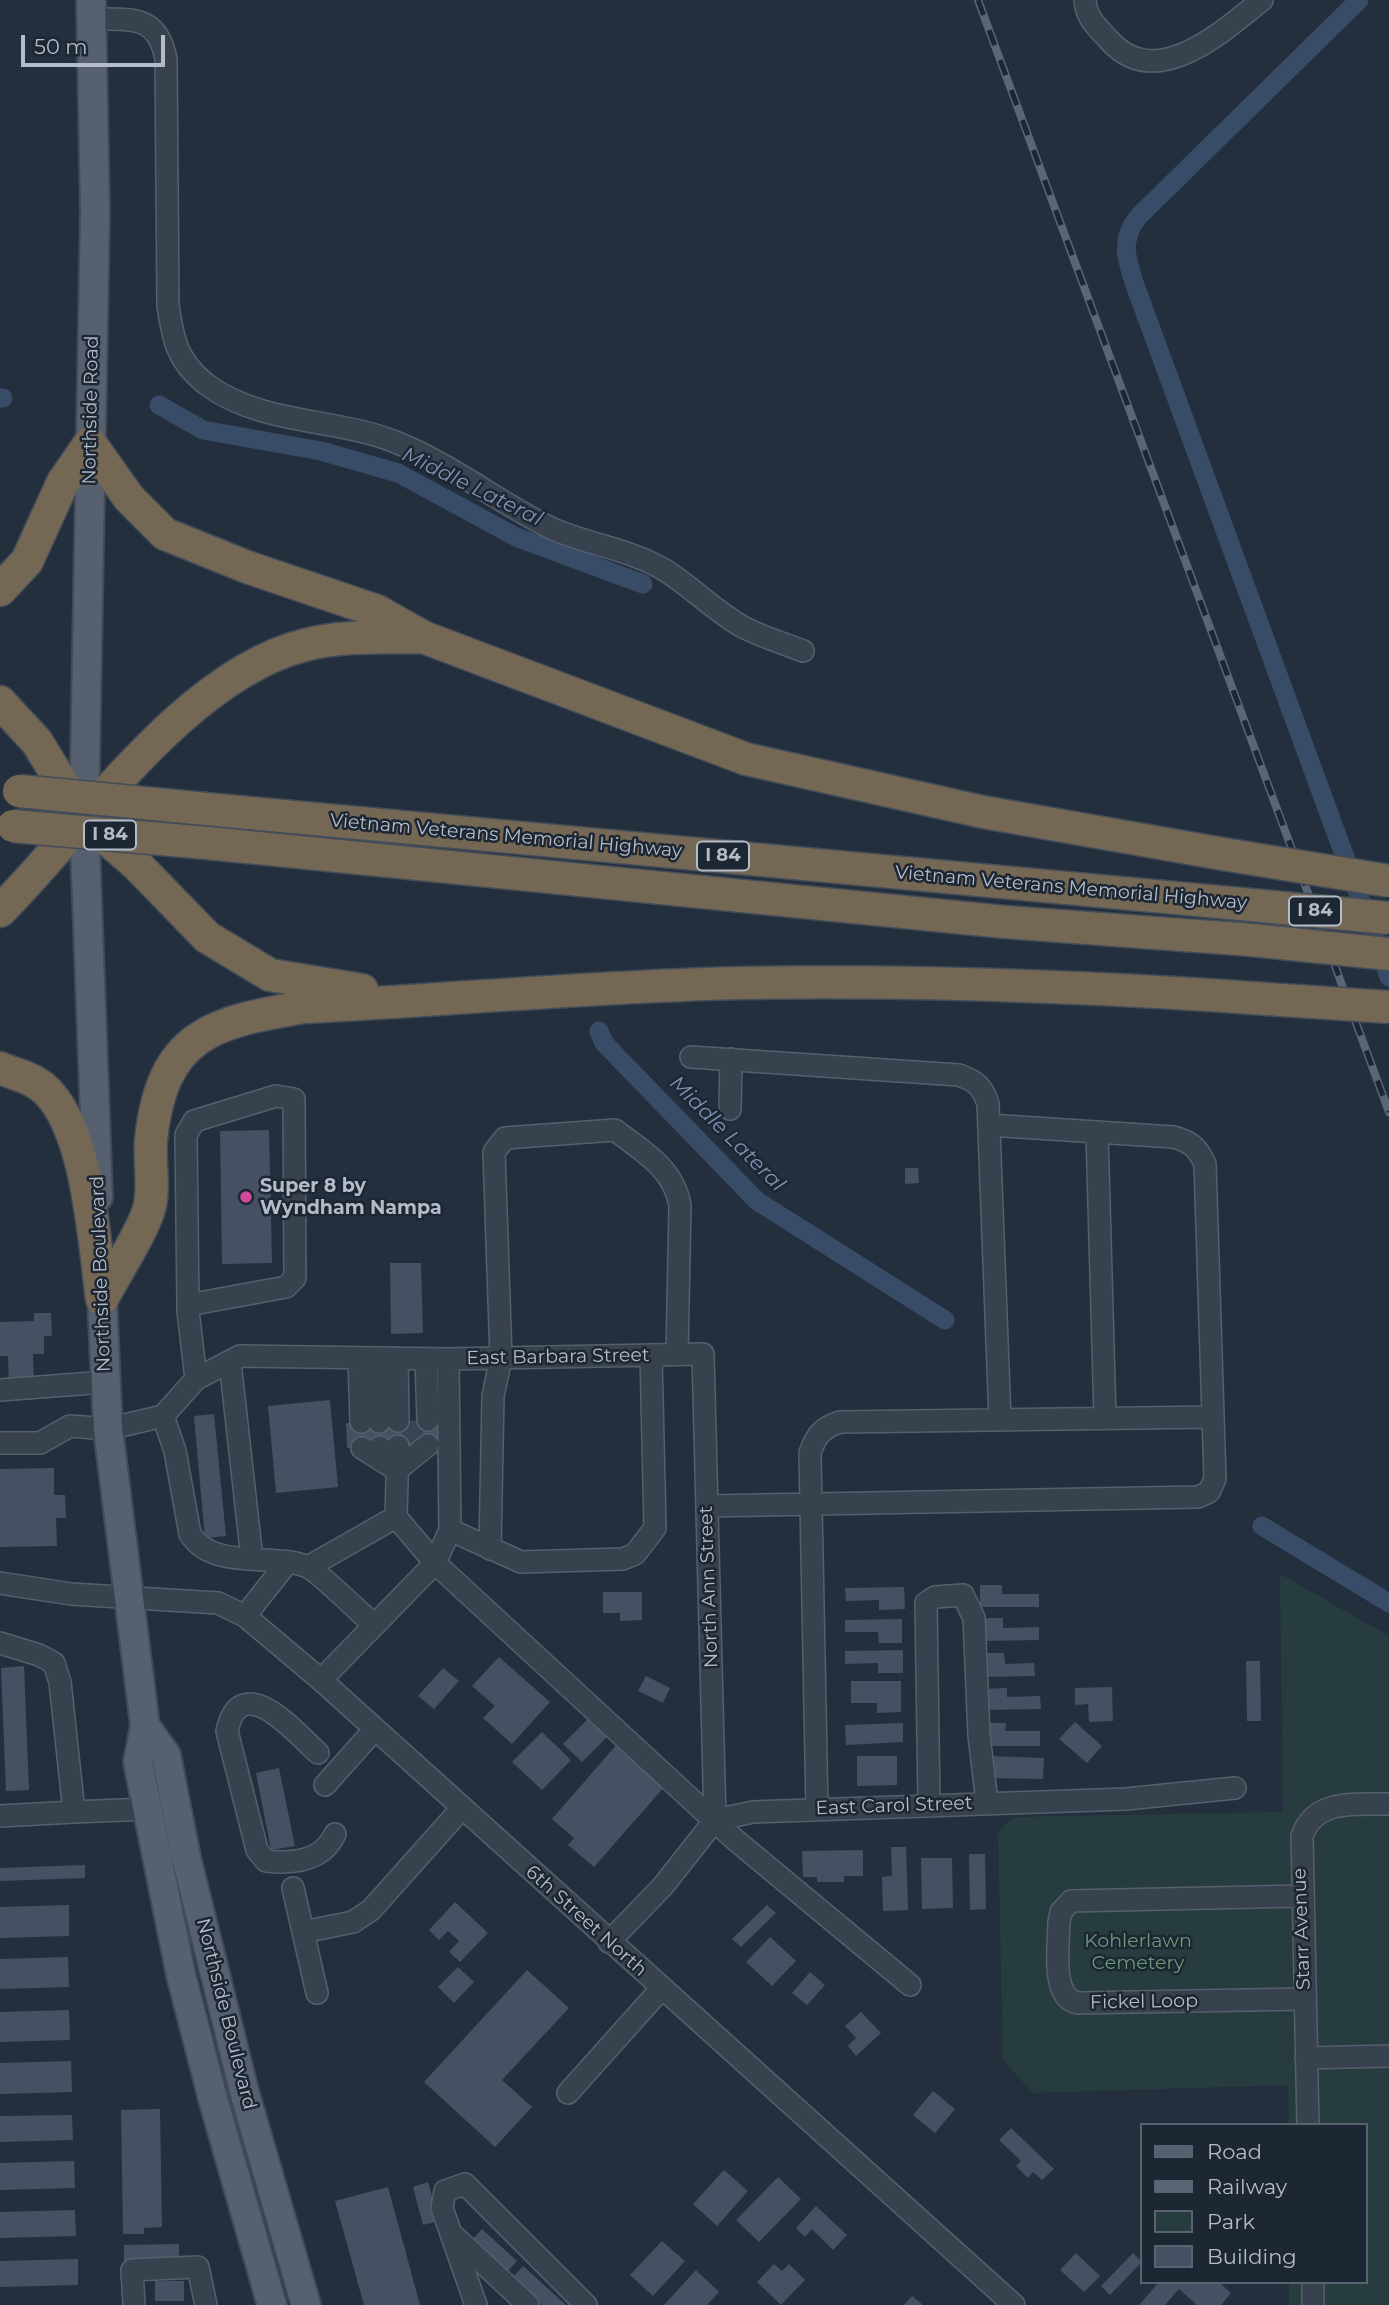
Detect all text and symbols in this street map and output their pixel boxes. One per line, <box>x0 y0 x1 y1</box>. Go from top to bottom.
scale bar <box>24 21 168 65</box>
text: 50 m <box>34 34 88 59</box>
street label: Northside Road <box>78 335 104 485</box>
water label: Middle Lateral <box>398 442 546 532</box>
street label: Vietnam Veterans Memorial Highway <box>329 809 683 863</box>
road number: I 84 <box>84 820 136 850</box>
road number: I 84 <box>697 842 749 870</box>
street label: Vietnam Veterans Memorial Highway <box>894 861 1248 915</box>
road number: I 84 <box>1289 896 1341 926</box>
water label: Middle Lateral <box>664 1071 790 1197</box>
street label: Northside Boulevard <box>86 1175 116 1373</box>
place label: Super 8 by Wyndham Nampa <box>260 1175 442 1219</box>
marker: Super 8 by Wyndham Nampa <box>238 1189 254 1205</box>
street label: East Barbara Street <box>466 1344 650 1370</box>
street label: North Ann Street <box>695 1505 723 1669</box>
street label: East Carol Street <box>815 1792 973 1820</box>
street label: 6th Street North <box>521 1861 651 1981</box>
street label: Starr Avenue <box>1288 1868 1316 1990</box>
street label: Northside Boulevard <box>191 1916 261 2112</box>
park label: Kohlerlawn Cemetery <box>1084 1930 1192 1974</box>
street label: Fickel Loop <box>1090 1990 1198 2014</box>
legend <box>1140 2123 1368 2284</box>
text: Road <box>1207 2139 1262 2164</box>
text: Railway <box>1207 2174 1287 2199</box>
text: Park <box>1207 2209 1255 2234</box>
text: Building <box>1207 2244 1297 2269</box>

